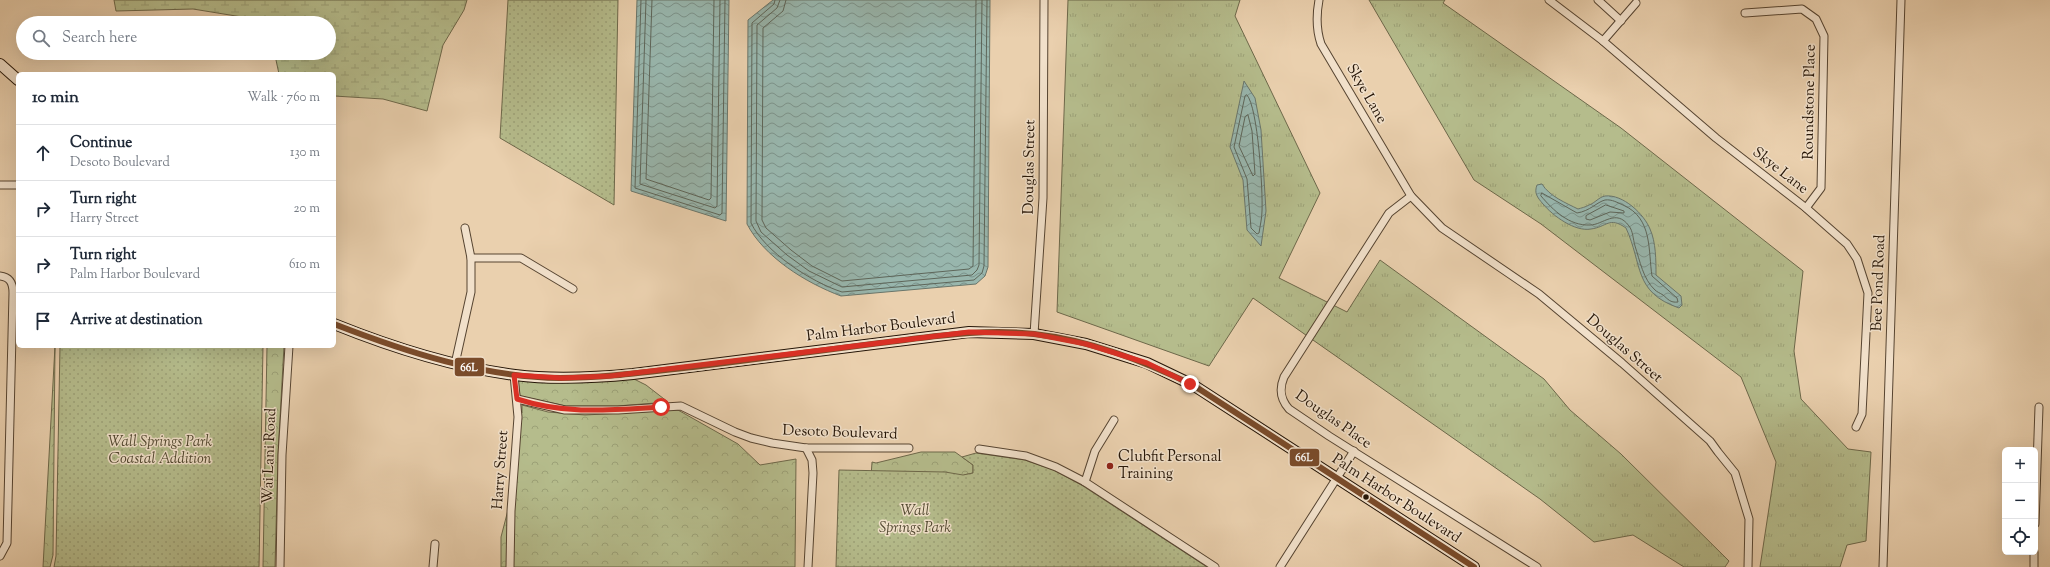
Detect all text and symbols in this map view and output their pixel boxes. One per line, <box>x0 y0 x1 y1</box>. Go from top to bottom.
search box <box>16 16 336 60</box>
icon: search <box>30 27 52 49</box>
text: Search here <box>62 28 137 49</box>
street label: Roundstone Place <box>1798 44 1822 160</box>
street label: Skye Lane <box>1340 60 1392 128</box>
text: 10 min <box>32 86 79 110</box>
text: Walk · 760 m <box>247 89 320 107</box>
street label: Douglas Street <box>1019 119 1041 215</box>
text: Continue <box>70 133 132 154</box>
icon: ahead <box>32 142 54 164</box>
street label: Skye Lane <box>1748 142 1812 200</box>
text: 130 m <box>290 144 320 162</box>
text: Desoto Boulevard <box>70 154 170 172</box>
text: Turn right <box>70 189 136 210</box>
icon: right <box>32 198 54 220</box>
text: 20 m <box>294 200 320 218</box>
text: Harry Street <box>70 210 139 228</box>
street label: Bee Pond Road <box>1867 234 1891 332</box>
text: Turn right <box>70 245 136 266</box>
icon: right <box>32 254 54 276</box>
text: 610 m <box>289 256 320 274</box>
text: Palm Harbor Boulevard <box>70 266 200 284</box>
street label: Palm Harbor Boulevard <box>805 308 957 348</box>
icon: arrive <box>32 310 54 332</box>
text: Arrive at destination <box>70 310 203 331</box>
street label: Douglas Street <box>1581 310 1667 388</box>
line badge: 66L <box>454 357 485 377</box>
text: 66L <box>460 360 478 376</box>
route end <box>1181 375 1199 393</box>
street label: Douglas Place <box>1290 386 1376 454</box>
route start <box>652 398 670 416</box>
street label: Wai Lani Road <box>258 407 282 504</box>
street label: Desoto Boulevard <box>782 420 898 446</box>
street label: Harry Street <box>488 430 514 510</box>
park label: Wall Springs Park Coastal Addition <box>108 432 212 470</box>
place label: Clubfit Personal Training <box>1118 447 1222 485</box>
map controls <box>2002 447 2038 555</box>
button: + <box>2002 447 2038 483</box>
line badge: 66L <box>1289 448 1320 467</box>
street label: Palm Harbor Boulevard <box>1327 449 1465 549</box>
text: 66L <box>1295 450 1313 466</box>
marker: Clubfit Personal Training <box>1105 461 1115 471</box>
button: − <box>2002 483 2038 519</box>
unlabelled marker <box>1361 492 1371 502</box>
park label: Wall Springs Park <box>879 501 951 539</box>
button: locate <box>2002 519 2038 555</box>

